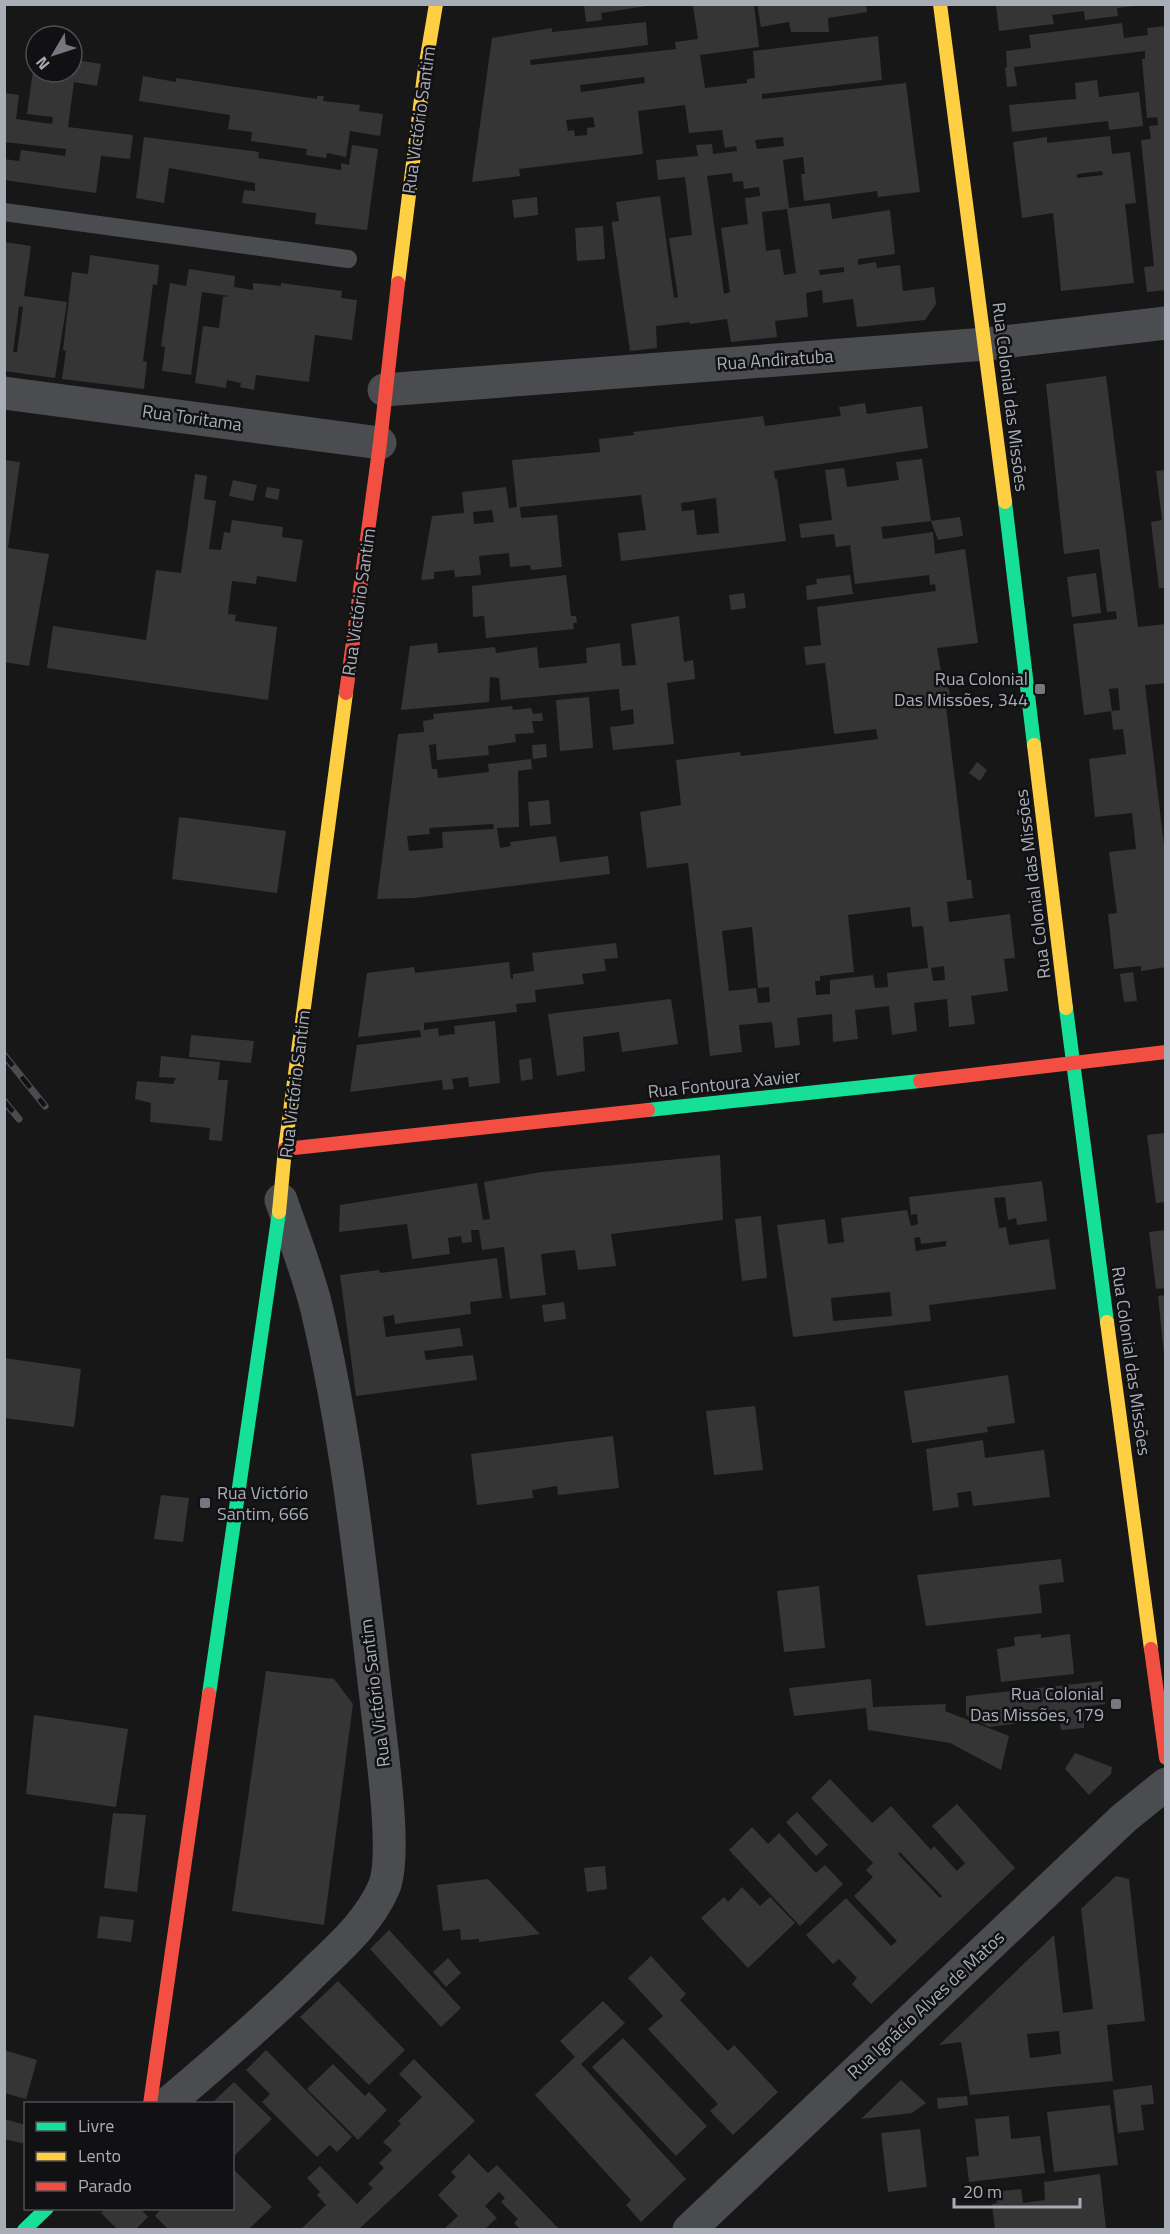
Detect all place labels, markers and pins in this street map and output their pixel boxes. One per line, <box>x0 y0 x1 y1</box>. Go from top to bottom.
place label: Rua Colonial Das Missões, 344 <box>894 665 1028 713</box>
marker: Rua Colonial Das Missões, 344 <box>1033 682 1047 696</box>
place label: Rua Victório Santim, 666 <box>217 1479 309 1527</box>
marker: Rua Victório Santim, 666 <box>198 1496 212 1510</box>
place label: Rua Colonial Das Missões, 179 <box>970 1680 1104 1728</box>
marker: Rua Colonial Das Missões, 179 <box>1109 1697 1123 1711</box>

